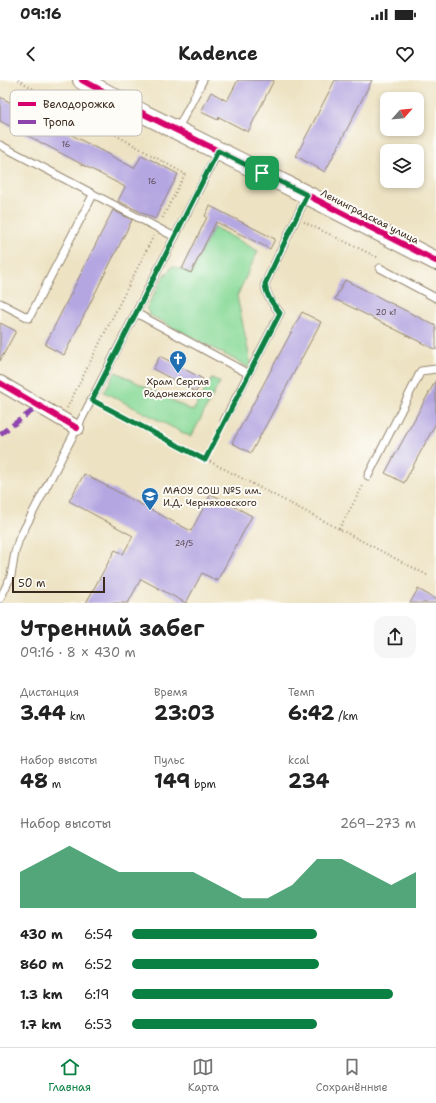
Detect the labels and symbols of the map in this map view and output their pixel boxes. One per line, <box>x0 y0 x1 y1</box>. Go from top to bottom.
legend <box>10 90 142 136</box>
north arrow <box>380 92 424 136</box>
text: Велодорожка <box>43 97 115 112</box>
text: Тропа <box>43 115 75 130</box>
house number: 16 <box>62 139 71 150</box>
pin <box>245 156 279 190</box>
house number: 16 <box>148 176 157 187</box>
street label: Ленинградская улица <box>319 186 422 247</box>
house number: 20 к1 <box>376 307 396 318</box>
church icon: Храм Сергия Радонежского <box>168 349 188 374</box>
place label: Храм Сергия Радонежского <box>144 375 212 400</box>
place label: МАОУ СОШ №5 им. И.Д. Черняховского <box>163 484 262 509</box>
school or university icon: МАОУ СОШ №5 им. И.Д. Черняховского <box>140 486 160 511</box>
house number: 24/5 <box>175 538 193 549</box>
scale bar <box>12 575 105 594</box>

